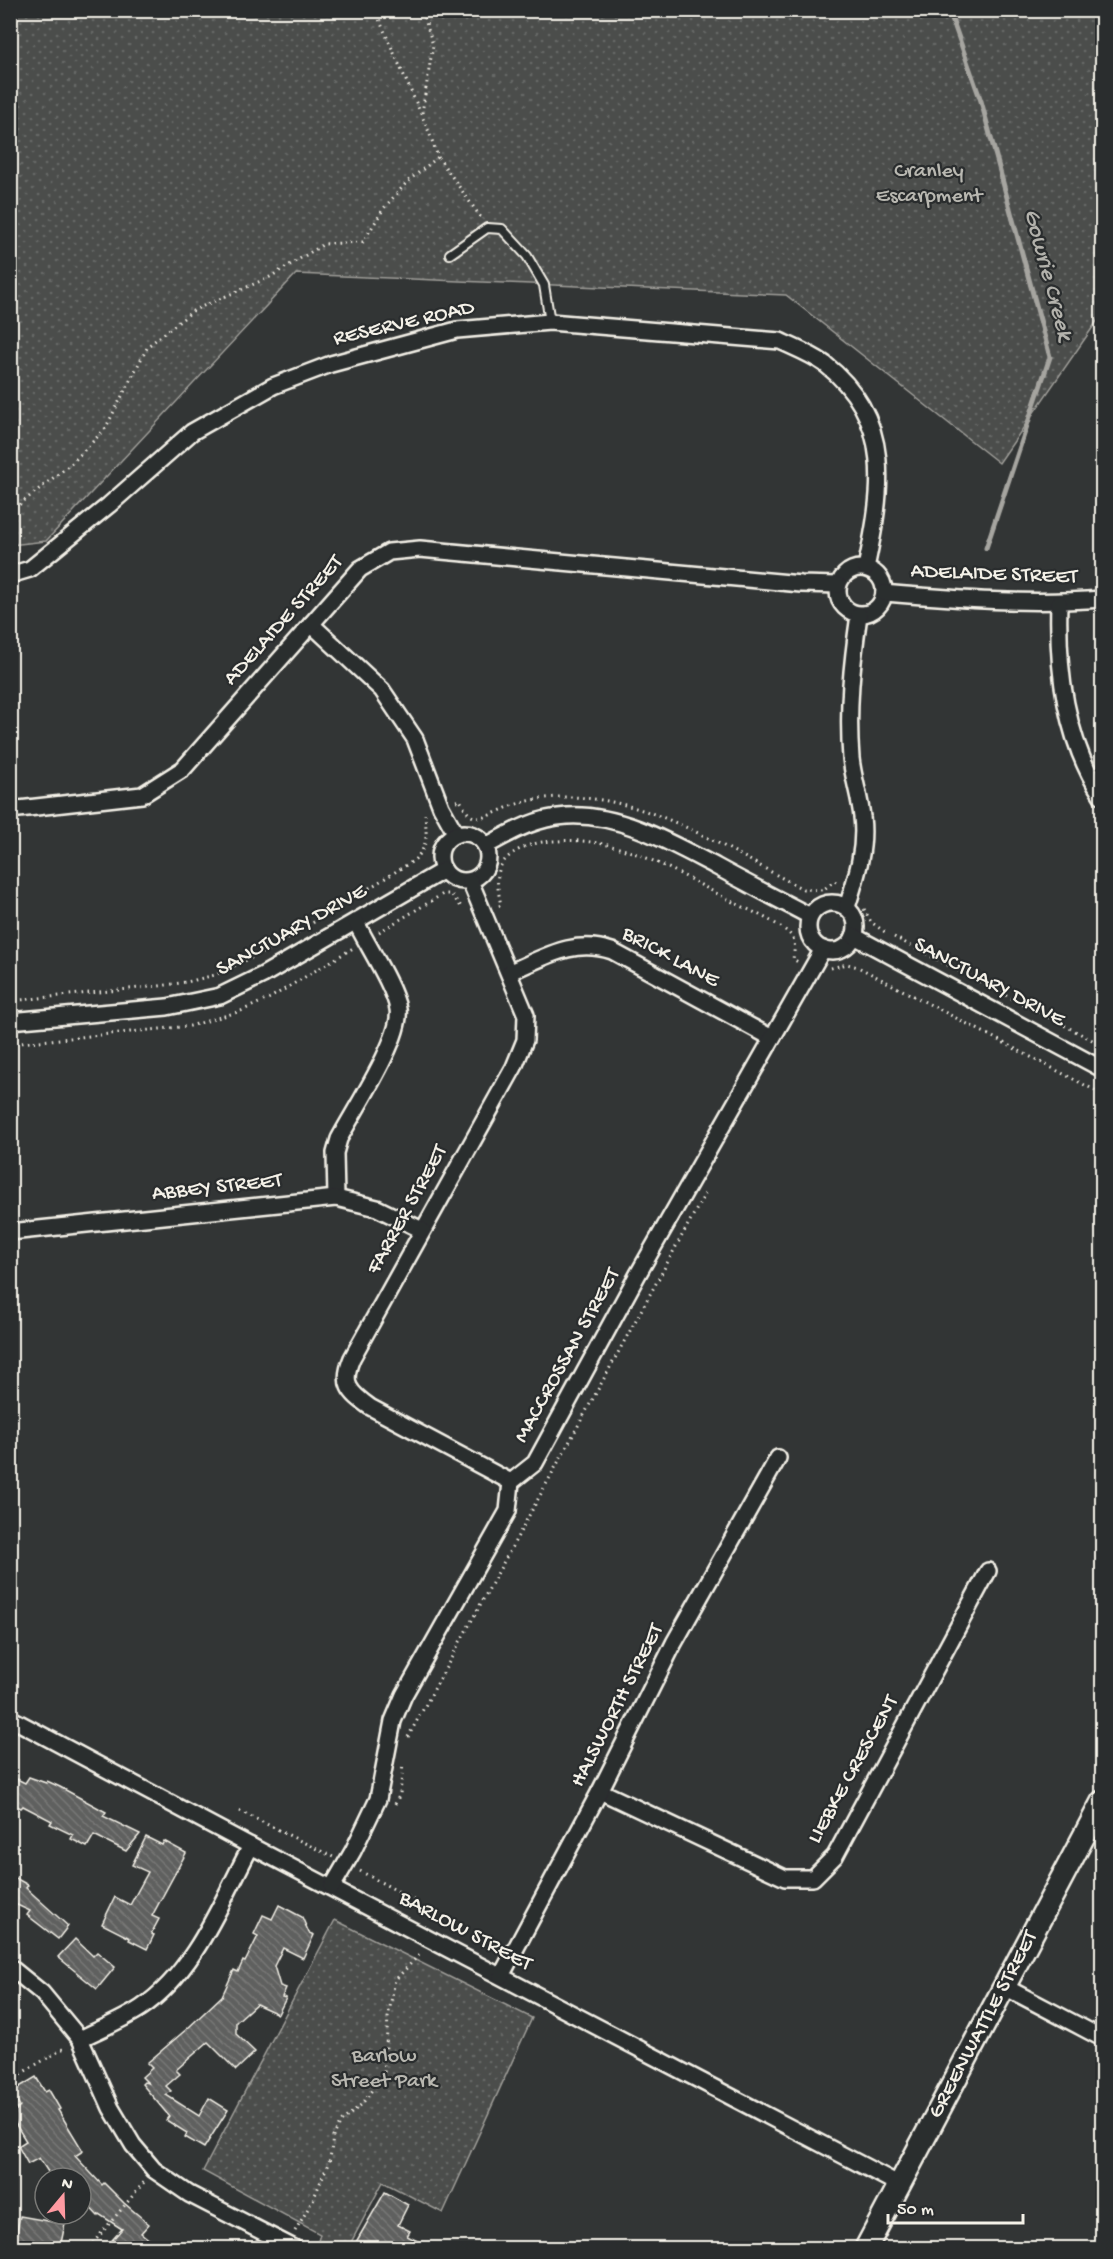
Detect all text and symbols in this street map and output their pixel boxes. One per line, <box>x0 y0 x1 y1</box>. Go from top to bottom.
park label: Cranley Escarpment <box>876 159 984 210</box>
water label: Gowrie Creek <box>1016 206 1079 346</box>
street label: RESERVE ROAD <box>331 295 478 353</box>
street label: ADELAIDE STREET <box>219 549 350 692</box>
street label: ADELAIDE STREET <box>910 559 1079 591</box>
street label: SANCTUARY DRIVE <box>212 878 373 983</box>
street label: BRICK LANE <box>616 921 724 995</box>
street label: SANCTUARY DRIVE <box>909 932 1070 1034</box>
street label: FARRER STREET <box>361 1139 455 1280</box>
street label: ABBEY STREET <box>151 1168 285 1208</box>
street label: MACCROSSAN STREET <box>509 1263 628 1448</box>
street label: HALSWORTH STREET <box>566 1619 671 1792</box>
street label: LIEBKE CRESCENT <box>803 1690 906 1849</box>
street label: BARLOW STREET <box>393 1886 537 1979</box>
street label: GREENWATTLE STREET <box>923 1925 1045 2123</box>
park label: Barlow Street Park <box>331 2044 439 2095</box>
north arrow <box>33 2166 93 2226</box>
text: N <box>59 2174 75 2196</box>
scale bar <box>888 2187 1023 2225</box>
text: 50 m <box>897 2200 934 2221</box>

